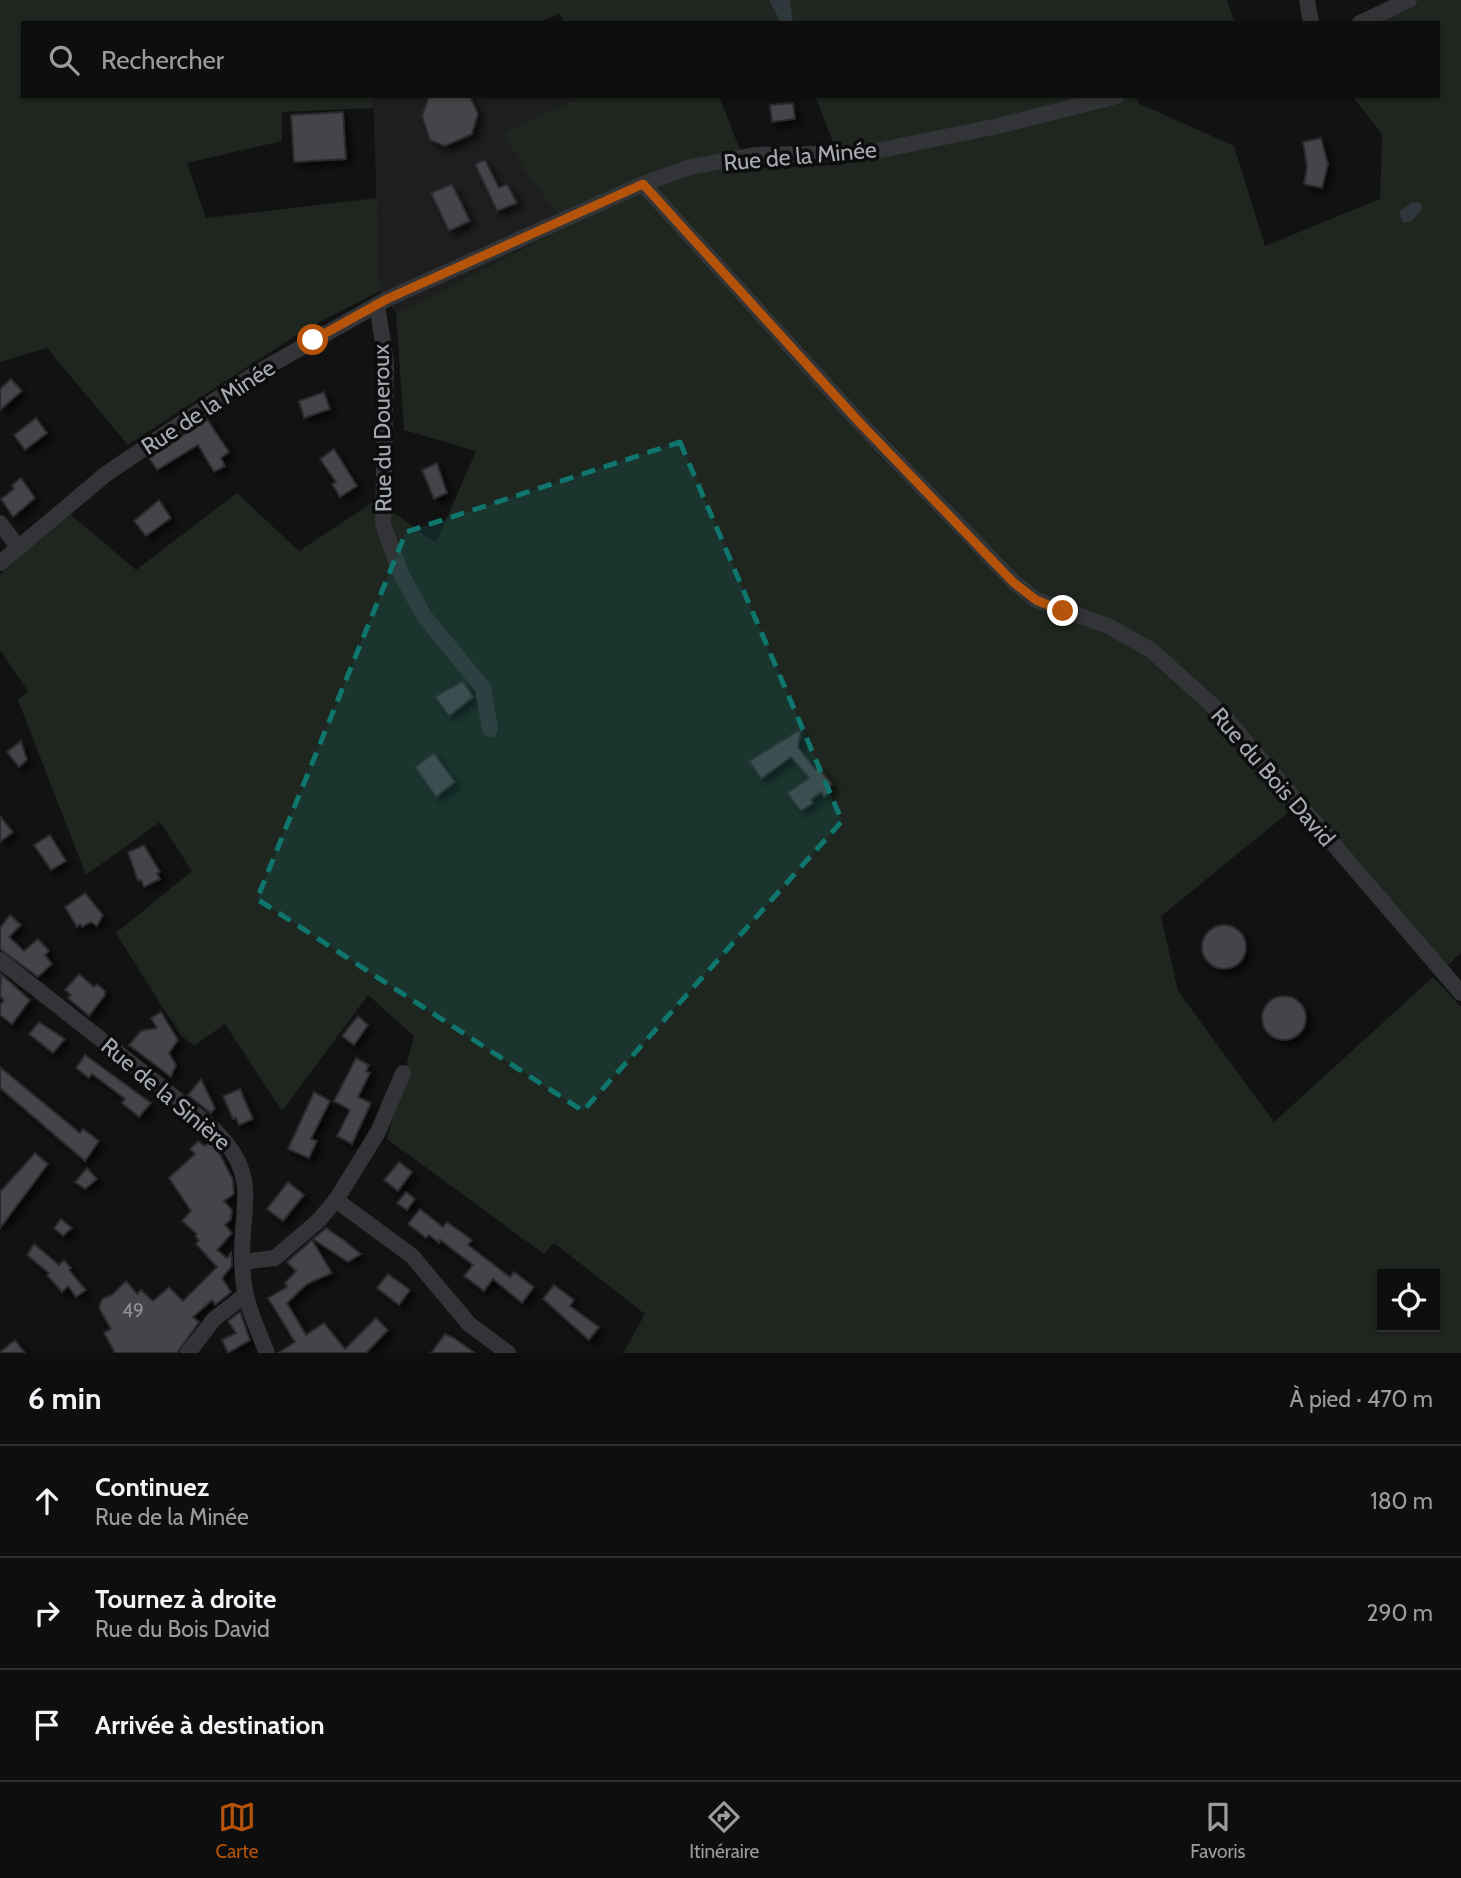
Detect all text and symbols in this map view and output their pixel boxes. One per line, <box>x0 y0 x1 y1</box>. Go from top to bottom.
search box <box>21 21 1440 98</box>
icon: search <box>45 41 83 79</box>
text: Rechercher <box>101 44 224 76</box>
street label: Rue de la Minée <box>722 135 878 177</box>
route start <box>297 324 328 355</box>
street label: Rue du Doueroux <box>367 344 397 512</box>
street label: Rue de la Minée <box>136 353 280 461</box>
route end <box>1047 595 1078 626</box>
street label: Rue du Bois David <box>1205 702 1341 852</box>
street label: Rue de la Sinière <box>96 1032 237 1156</box>
map controls <box>1377 1269 1440 1332</box>
button: locate <box>1377 1269 1440 1332</box>
house number: 49 <box>122 1299 144 1322</box>
text: 6 min <box>28 1380 101 1417</box>
text: À pied · 470 m <box>1290 1385 1433 1413</box>
text: Continuez <box>95 1471 209 1503</box>
icon: ahead <box>28 1482 66 1520</box>
text: 180 m <box>1370 1487 1433 1515</box>
text: Rue de la Minée <box>95 1503 249 1531</box>
text: Tournez à droite <box>95 1583 277 1615</box>
icon: right <box>28 1594 66 1632</box>
text: 290 m <box>1366 1599 1433 1627</box>
text: Rue du Bois David <box>95 1615 270 1643</box>
icon: arrive <box>28 1706 66 1744</box>
text: Arrivée à destination <box>95 1709 325 1741</box>
tab: Carte <box>215 1798 258 1863</box>
tab: Itinéraire <box>689 1798 759 1863</box>
tab: Favoris <box>1190 1798 1245 1863</box>

